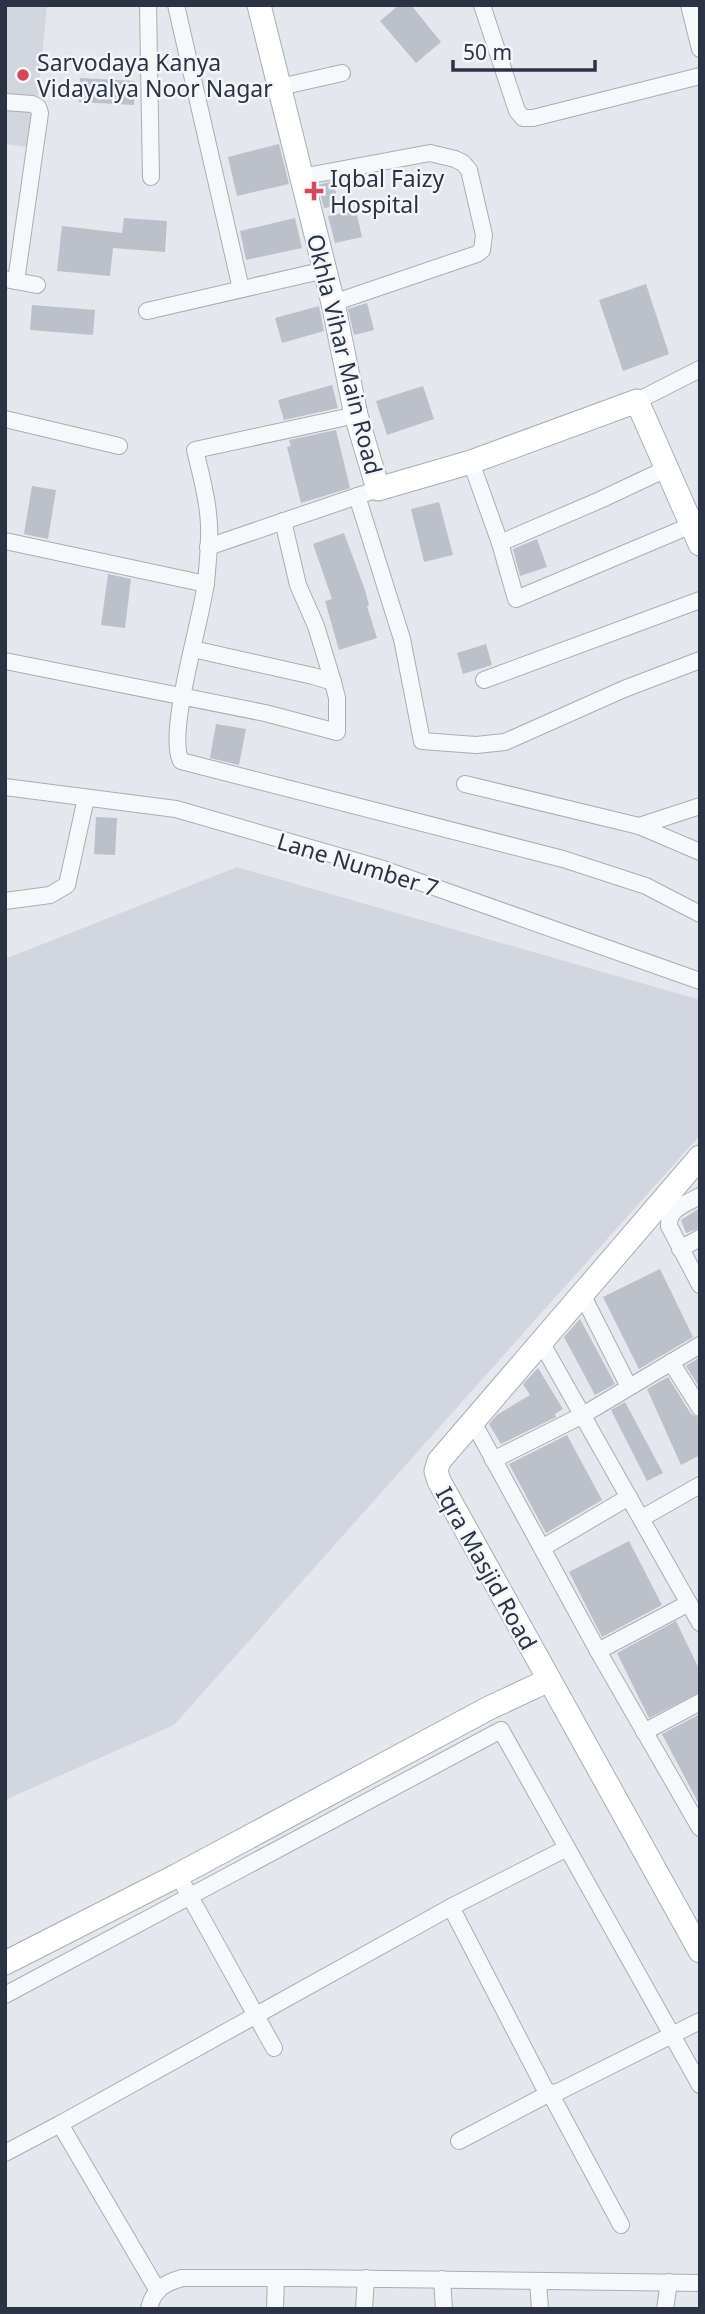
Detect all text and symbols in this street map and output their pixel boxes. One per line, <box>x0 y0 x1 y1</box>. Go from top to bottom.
scale bar <box>453 28 595 72</box>
text: 50 m <box>463 38 512 66</box>
place label: Sarvodaya Kanya Vidayalya Noor Nagar <box>37 46 273 104</box>
marker: Sarvodaya Kanya Vidayalya Noor Nagar <box>15 67 31 83</box>
place label: Iqbal Faizy Hospital <box>330 162 444 220</box>
marker: Iqbal Faizy Hospital <box>304 181 324 201</box>
street label: Okhla Vihar Main Road <box>300 230 390 478</box>
street label: Lane Number 7 <box>273 824 443 904</box>
street label: Iqra Masjid Road <box>429 1481 545 1655</box>

